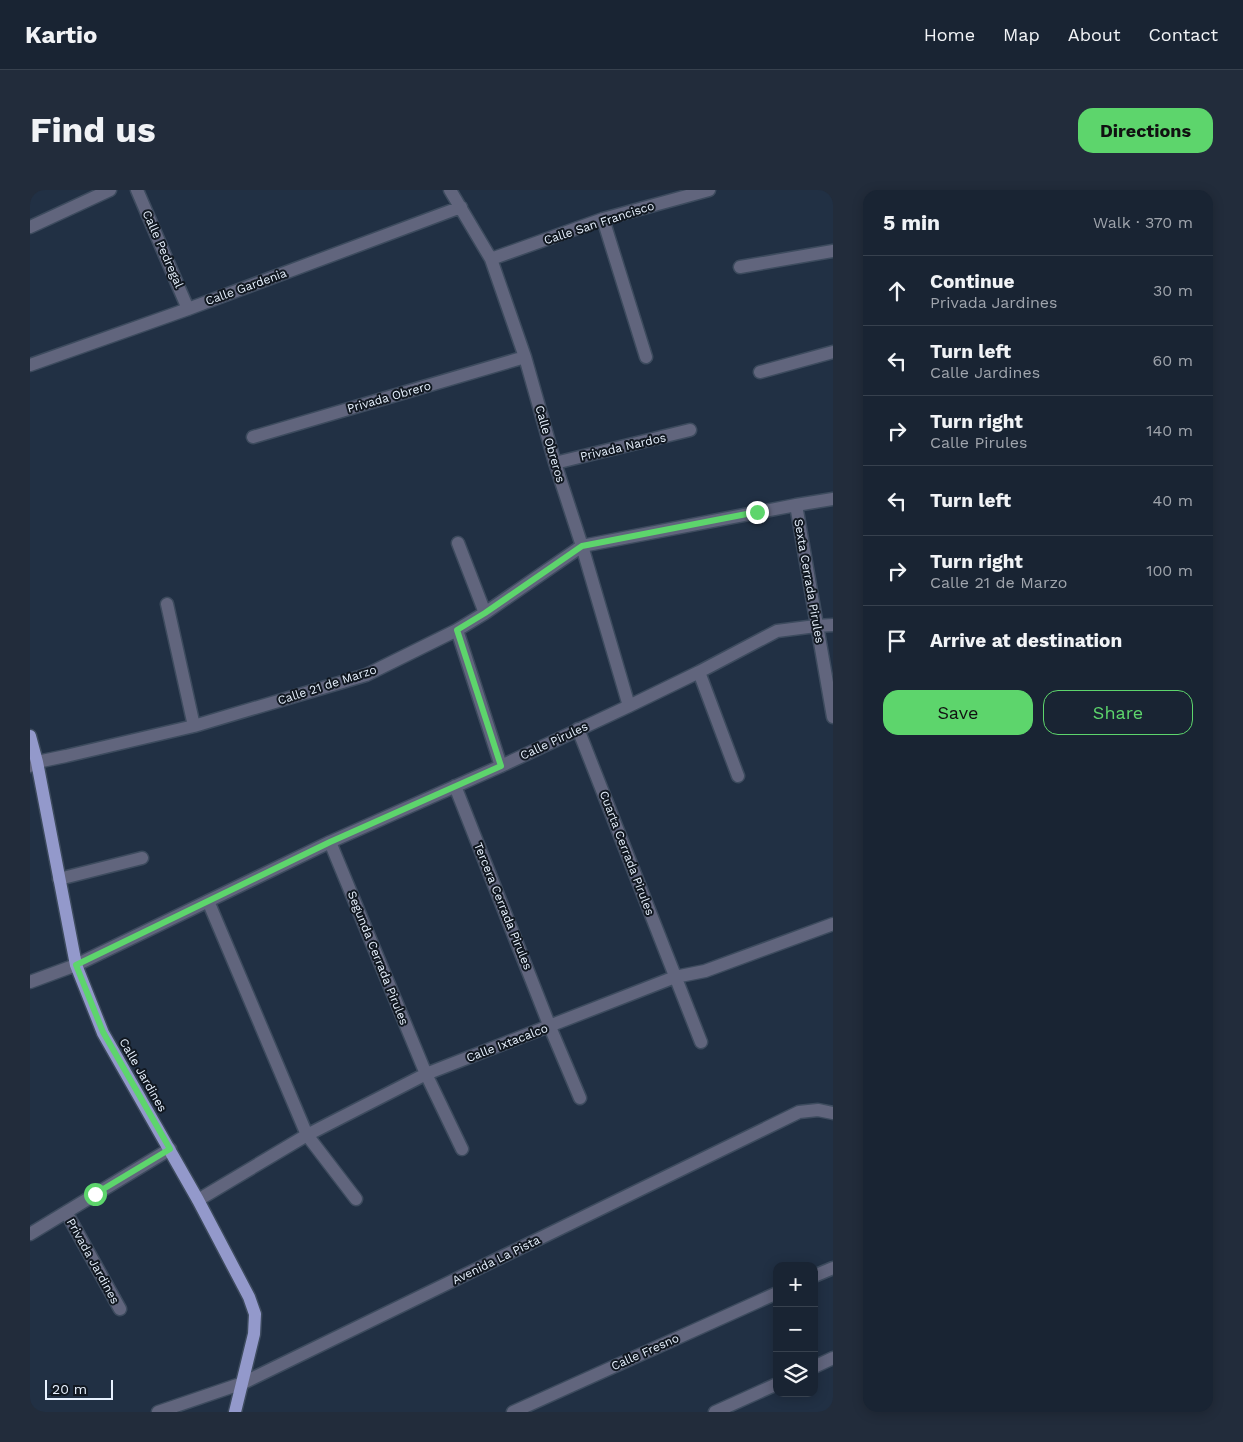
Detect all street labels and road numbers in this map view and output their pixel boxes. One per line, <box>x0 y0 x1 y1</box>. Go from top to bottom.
street label: Calle San Francisco <box>542 199 656 247</box>
street label: Calle Pedregal <box>140 208 187 290</box>
street label: Calle Gardenia <box>203 266 289 308</box>
street label: Privada Obrero <box>346 378 432 416</box>
street label: Calle Obreros <box>532 404 568 484</box>
street label: Privada Nardos <box>579 430 667 464</box>
street label: Sexta Cerrada Pirules <box>791 518 827 644</box>
street label: Calle 21 de Marzo <box>276 662 378 708</box>
street label: Calle Pirules <box>518 719 590 763</box>
street label: Cuarta Cerrada Pirules <box>597 789 657 917</box>
street label: Tercera Cerrada Pirules <box>471 840 535 972</box>
street label: Segunda Cerrada Pirules <box>345 889 411 1027</box>
street label: Calle Ixtacalco <box>464 1021 550 1065</box>
street label: Calle Jardines <box>116 1036 170 1114</box>
street label: Privada Jardines <box>64 1216 122 1306</box>
street label: Avenida La Pista <box>450 1233 542 1287</box>
street label: Calle Fresno <box>609 1331 681 1373</box>

